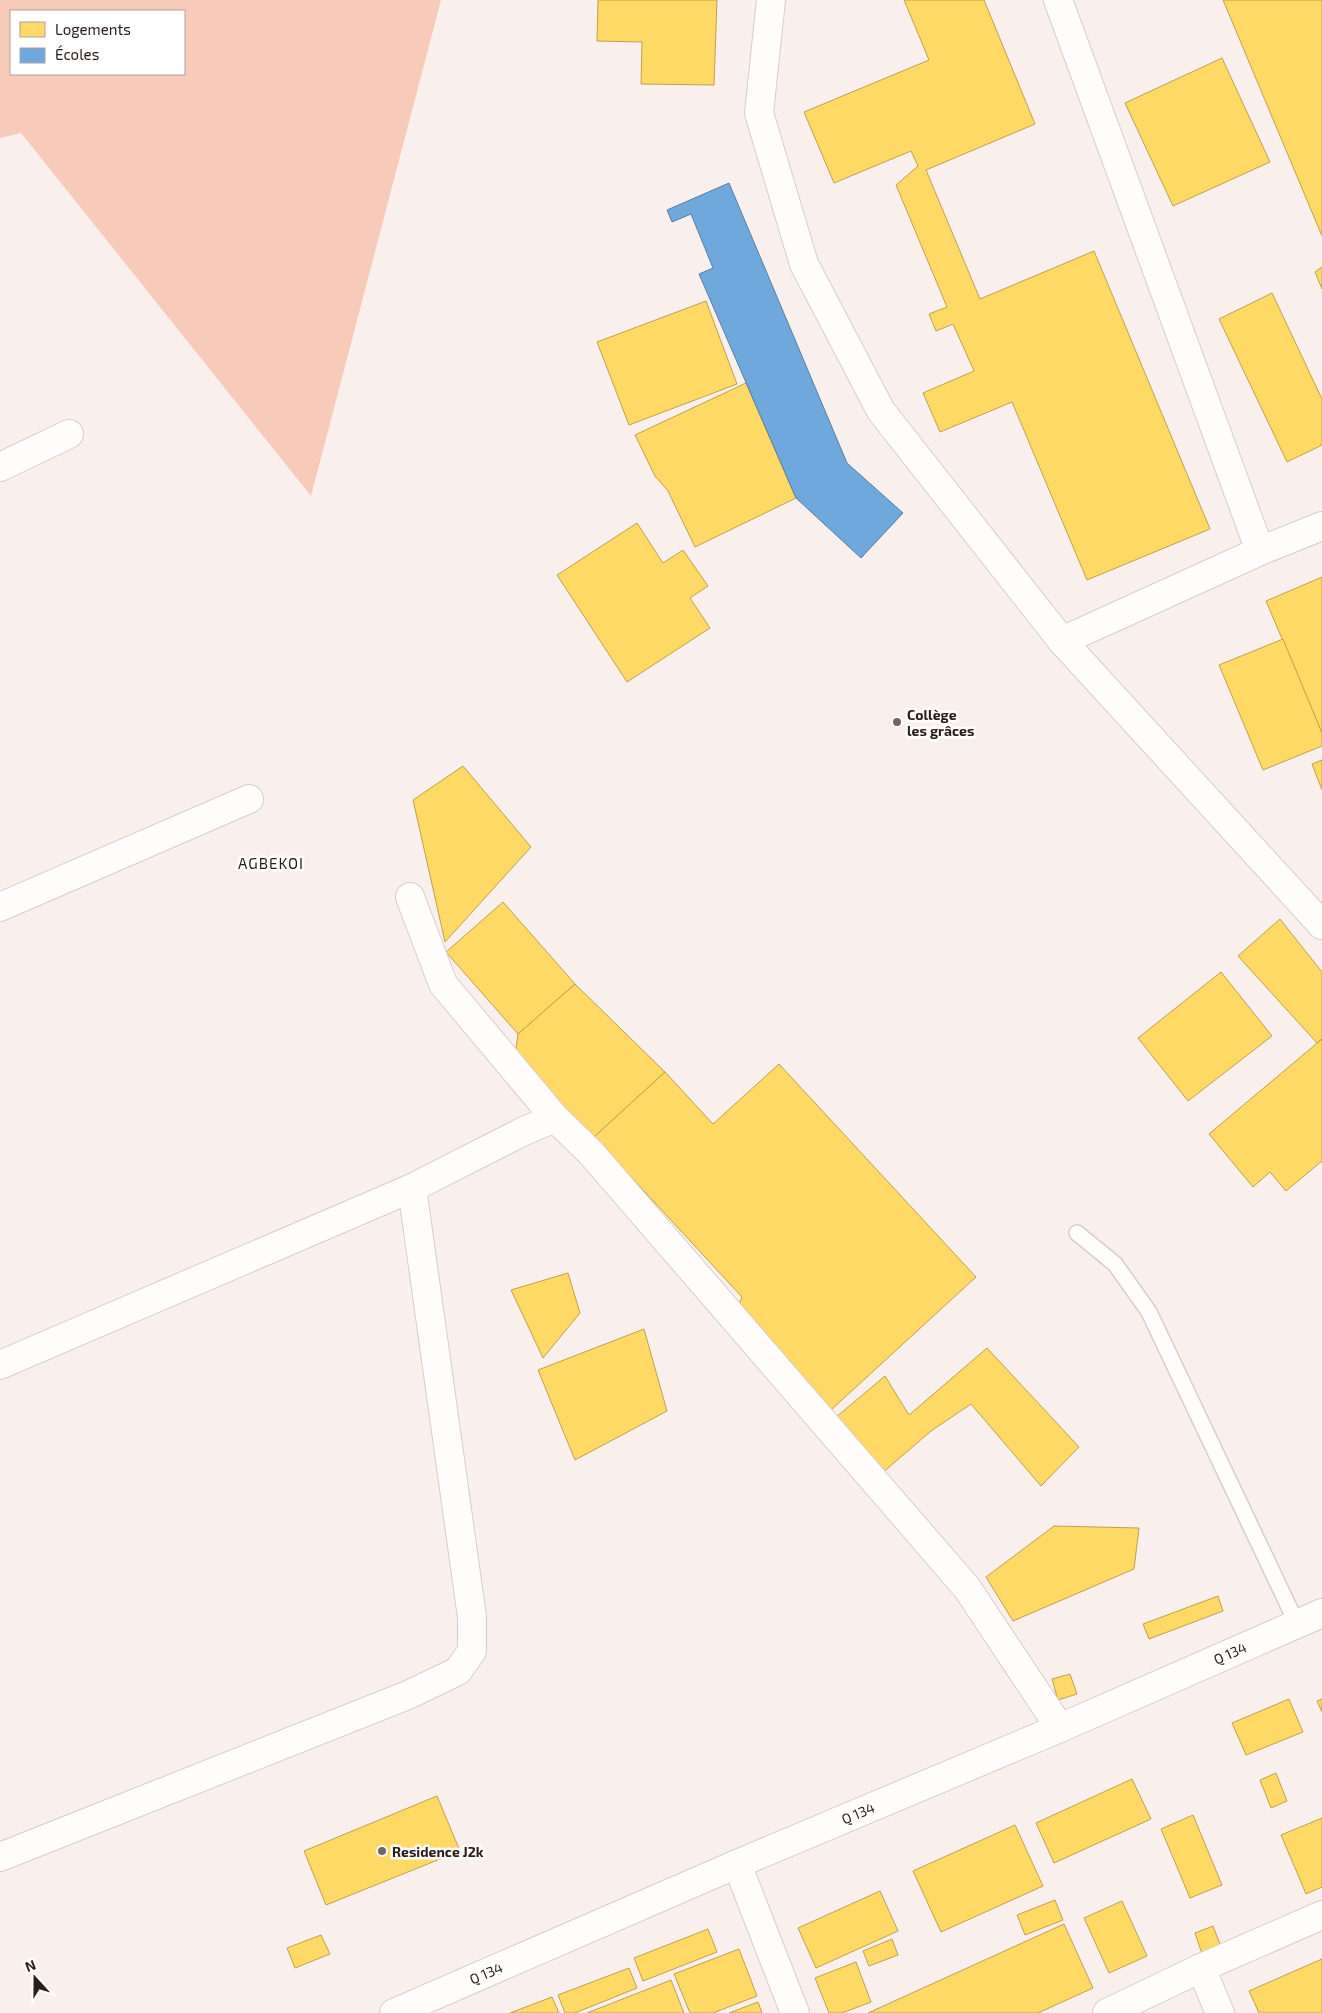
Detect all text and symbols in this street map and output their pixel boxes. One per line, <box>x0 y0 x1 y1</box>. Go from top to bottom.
legend <box>10 10 185 75</box>
text: Logements <box>55 20 131 38</box>
text: Écoles <box>55 45 99 63</box>
place label: Collège les grâces <box>907 706 974 739</box>
marker: Collège les grâces <box>891 716 903 728</box>
district label: AGBEKOI <box>238 854 304 872</box>
street label: Q 134 <box>1211 1638 1249 1668</box>
street label: Q 134 <box>839 1798 877 1828</box>
place label: Residence J2k <box>392 1843 484 1860</box>
marker: Residence J2k <box>376 1845 388 1857</box>
north arrow <box>10 1953 60 2003</box>
text: N <box>22 1956 38 1975</box>
street label: Q 134 <box>467 1958 505 1988</box>

